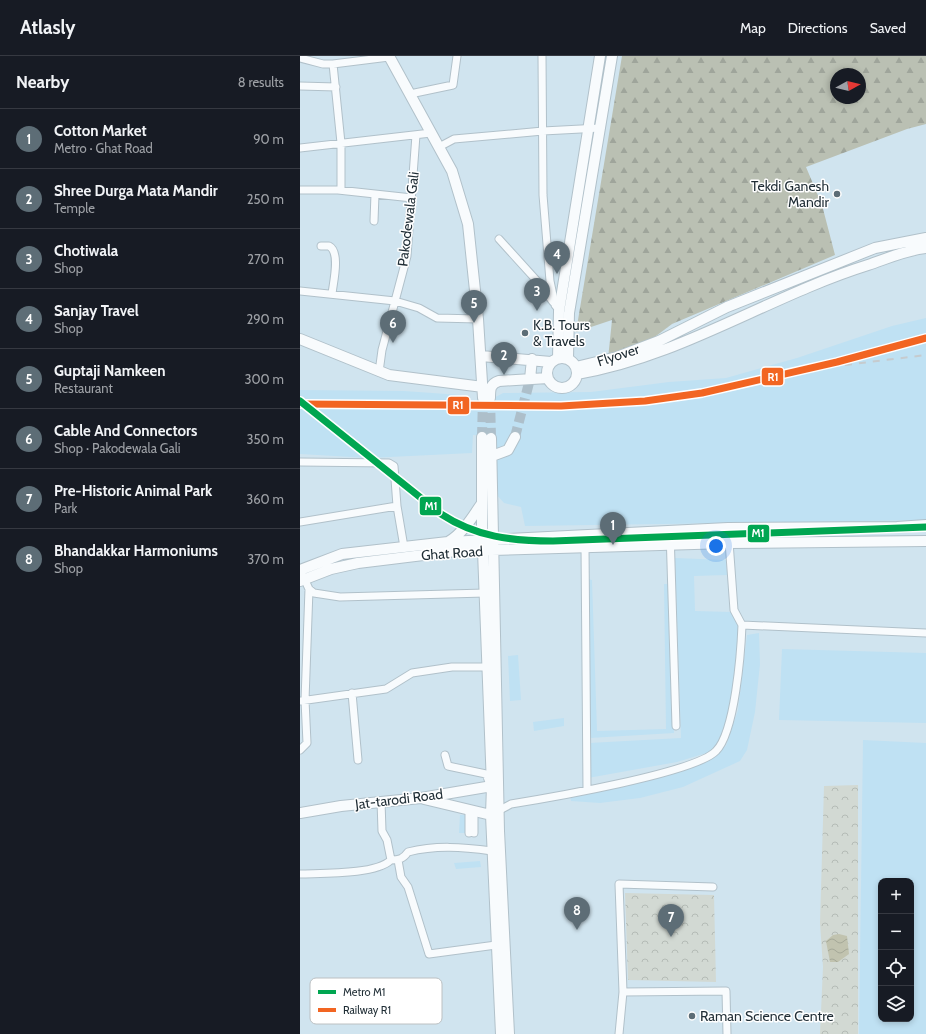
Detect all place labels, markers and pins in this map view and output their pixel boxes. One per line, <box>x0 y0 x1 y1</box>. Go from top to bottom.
place label: Tekdi Ganesh Mandir <box>751 177 830 211</box>
marker: Tekdi Ganesh Mandir <box>832 189 842 199</box>
pin: 4 <box>544 241 570 274</box>
pin: 3 <box>524 278 550 311</box>
pin: 5 <box>461 290 487 323</box>
pin: 6 <box>380 310 406 343</box>
place label: K.B. Tours & Travels <box>533 316 590 350</box>
marker: K.B. Tours & Travels <box>520 328 530 338</box>
pin: 2 <box>491 342 517 375</box>
pin: 1 <box>600 512 626 545</box>
pin: 8 <box>564 897 590 930</box>
pin: 7 <box>658 904 684 937</box>
place label: Raman Science Centre <box>700 1007 834 1025</box>
marker: Raman Science Centre <box>687 1011 697 1021</box>

